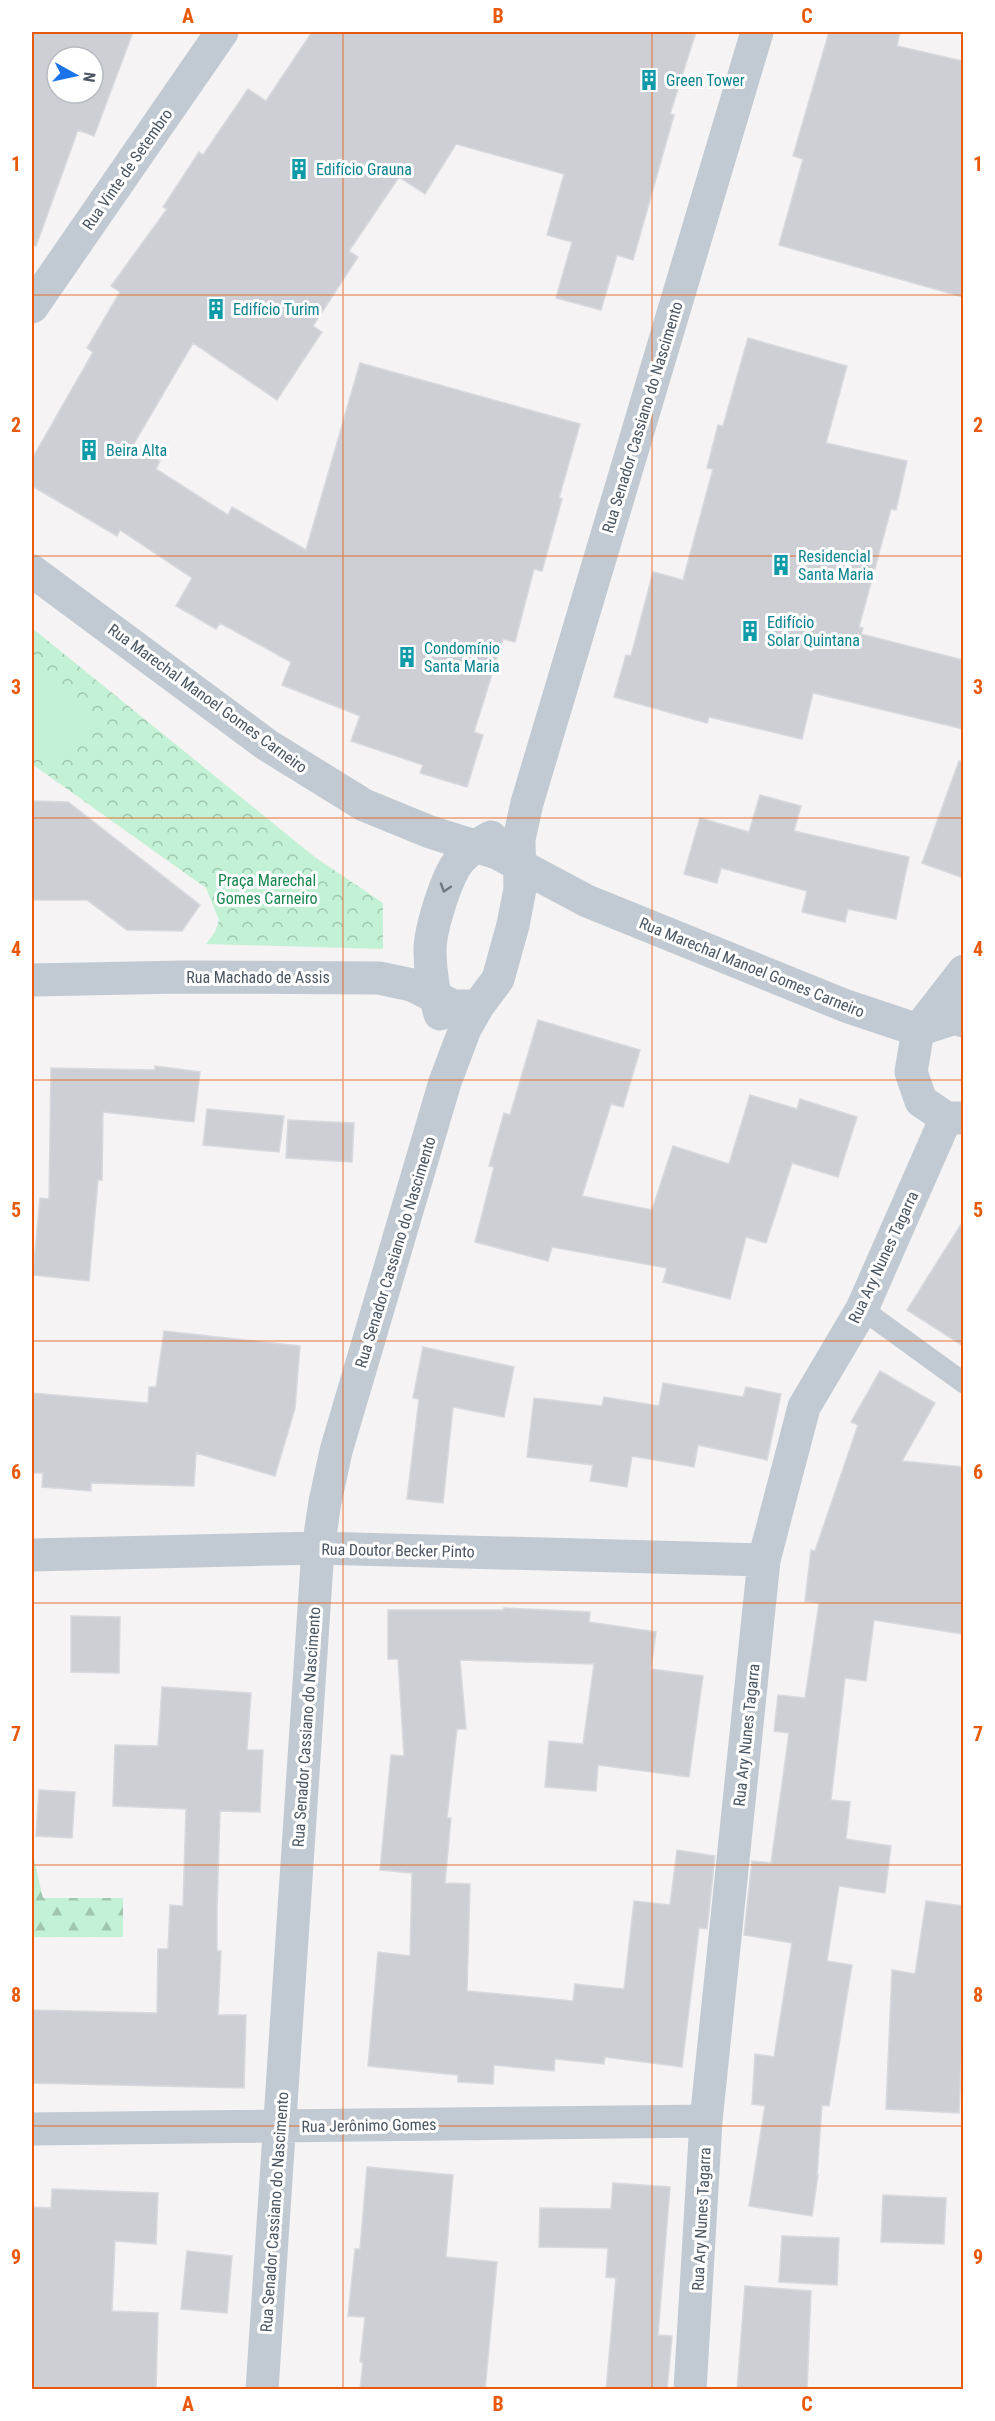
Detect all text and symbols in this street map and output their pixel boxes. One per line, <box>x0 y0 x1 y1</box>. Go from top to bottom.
text: A <box>182 4 194 28</box>
text: B <box>492 4 504 28</box>
text: C <box>801 4 813 28</box>
north arrow <box>45 45 105 105</box>
building icon: Green Tower <box>637 68 661 92</box>
text: N <box>79 71 99 83</box>
place label: Green Tower <box>666 71 745 90</box>
street label: Rua Vinte de Setembro <box>78 105 176 234</box>
text: 1 <box>11 152 21 176</box>
text: 1 <box>973 152 983 176</box>
building icon: Edifício Grauna <box>287 157 311 181</box>
place label: Edifício Grauna <box>316 160 412 179</box>
building icon: Edifício Turim <box>204 297 228 321</box>
street label: Rua Senador Cassiano do Nascimento <box>598 299 687 535</box>
place label: Edifício Turim <box>233 300 320 319</box>
text: 2 <box>11 413 21 437</box>
text: 2 <box>973 413 983 437</box>
building icon: Beira Alta <box>77 438 101 462</box>
place label: Beira Alta <box>106 441 167 460</box>
place label: Residencial Santa Maria <box>798 547 874 584</box>
building icon: Residencial Santa Maria <box>769 553 793 577</box>
place label: Edifício Solar Quintana <box>767 613 860 650</box>
building icon: Edifício Solar Quintana <box>738 619 762 643</box>
street label: Rua Marechal Manoel Gomes Carneiro <box>105 620 311 777</box>
place label: Condomínio Santa Maria <box>424 639 500 676</box>
building icon: Condomínio Santa Maria <box>395 645 419 669</box>
text: 3 <box>11 675 21 699</box>
text: 3 <box>973 675 983 699</box>
park label: Praça Marechal Gomes Carneiro <box>216 871 318 908</box>
one-way arrow <box>440 883 452 893</box>
street label: Rua Marechal Manoel Gomes Carneiro <box>636 913 867 1021</box>
text: 4 <box>11 937 21 961</box>
text: 4 <box>973 937 983 961</box>
street label: Rua Machado de Assis <box>186 968 330 987</box>
street label: Rua Senador Cassiano do Nascimento <box>351 1134 440 1370</box>
street label: Rua Ary Nunes Tagarra <box>845 1188 922 1326</box>
text: 5 <box>11 1198 21 1222</box>
text: 5 <box>973 1198 983 1222</box>
text: 6 <box>11 1460 21 1484</box>
text: 6 <box>973 1460 983 1484</box>
street label: Rua Doutor Becker Pinto <box>321 1540 475 1561</box>
street label: Rua Senador Cassiano do Nascimento <box>289 1606 324 1848</box>
street label: Rua Ary Nunes Tagarra <box>730 1663 763 1807</box>
text: 7 <box>11 1722 21 1746</box>
text: 7 <box>973 1722 983 1746</box>
text: 8 <box>11 1983 21 2007</box>
text: 8 <box>973 1983 983 2007</box>
street label: Rua Senador Cassiano do Nascimento <box>257 2091 292 2333</box>
street label: Rua Jerônimo Gomes <box>301 2115 437 2136</box>
street label: Rua Ary Nunes Tagarra <box>688 2147 715 2291</box>
text: 9 <box>11 2245 21 2269</box>
text: 9 <box>973 2245 983 2269</box>
text: A <box>182 2392 194 2416</box>
text: B <box>492 2392 504 2416</box>
text: C <box>801 2392 813 2416</box>

